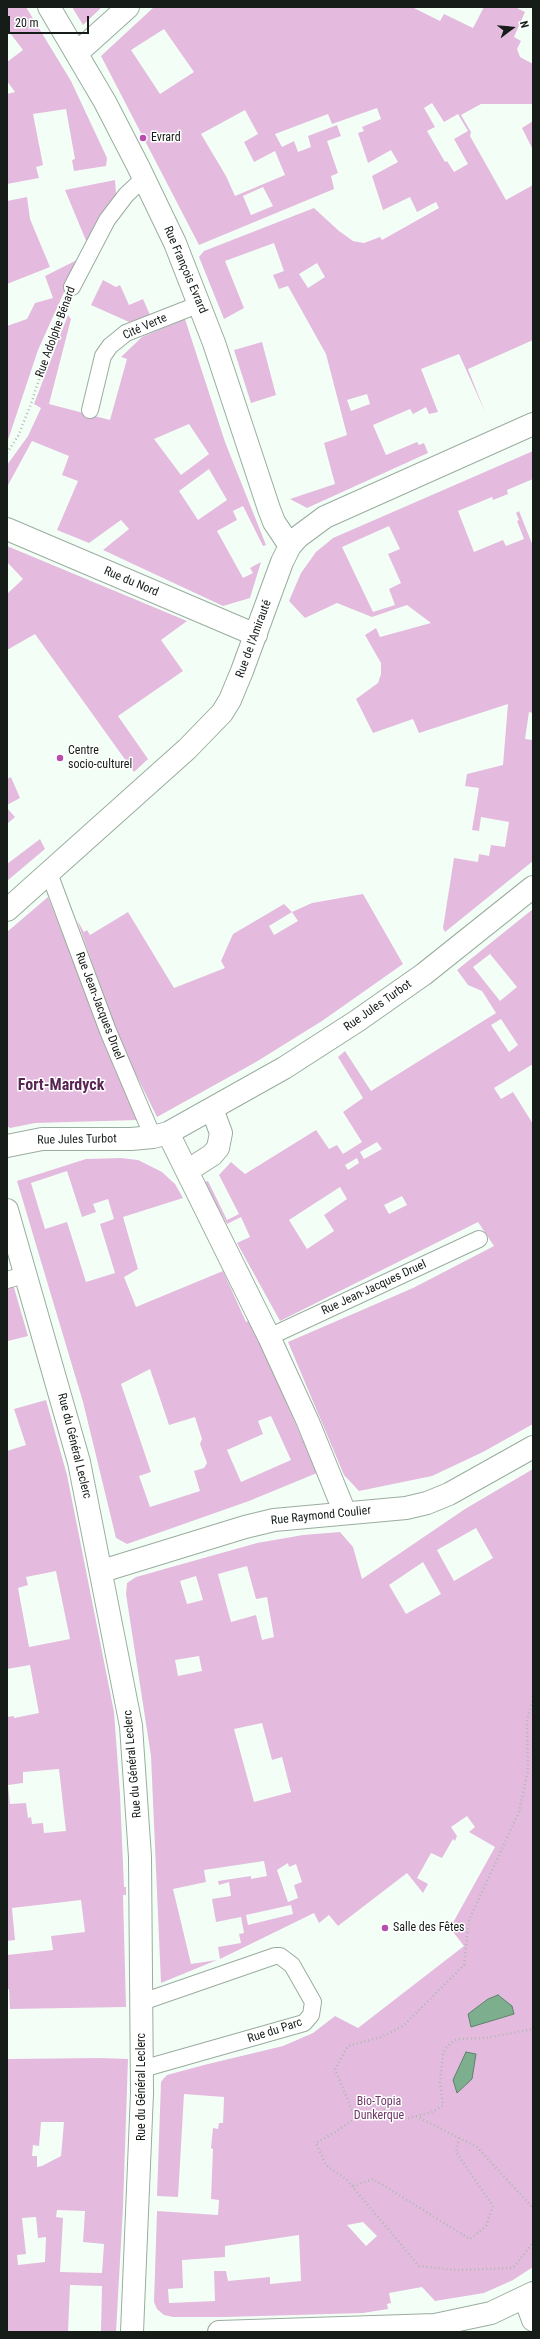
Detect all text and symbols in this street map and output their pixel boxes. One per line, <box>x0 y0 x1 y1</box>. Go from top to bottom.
scale bar <box>10 8 91 34</box>
north arrow <box>492 8 532 48</box>
text: 20 m <box>15 16 39 30</box>
text: N <box>517 20 531 30</box>
place label: Evrard <box>151 131 181 145</box>
marker: Evrard <box>138 133 148 143</box>
street label: Rue François Evrard <box>160 224 210 316</box>
street label: Rue Adolphe Bénard <box>33 285 79 379</box>
street label: Cité Verte <box>121 311 169 343</box>
street label: Rue du Nord <box>101 564 161 600</box>
street label: Rue de l'Amirauté <box>233 598 275 680</box>
place label: Centre socio-culturel <box>68 744 132 772</box>
marker: Centre socio-culturel <box>55 753 65 763</box>
street label: Rue Jean-Jacques Druel <box>72 950 126 1062</box>
street label: Rue Jules Turbot <box>341 977 415 1035</box>
district label: Fort-Mardyck <box>18 1076 104 1096</box>
street label: Rue Jules Turbot <box>37 1132 117 1148</box>
street label: Rue Jean-Jacques Druel <box>319 1257 429 1319</box>
street label: Rue du Général Leclerc <box>54 1392 94 1500</box>
street label: Rue Raymond Coulier <box>270 1504 372 1528</box>
street label: Rue du Général Leclerc <box>121 1709 145 1819</box>
place label: Salle des Fêtes <box>393 1921 465 1935</box>
marker: Salle des Fêtes <box>380 1923 390 1933</box>
street label: Rue du Parc <box>246 2015 304 2047</box>
street label: Rue du Général Leclerc <box>135 2033 149 2141</box>
park label: Bio-Topia Dunkerque <box>354 2095 404 2123</box>

